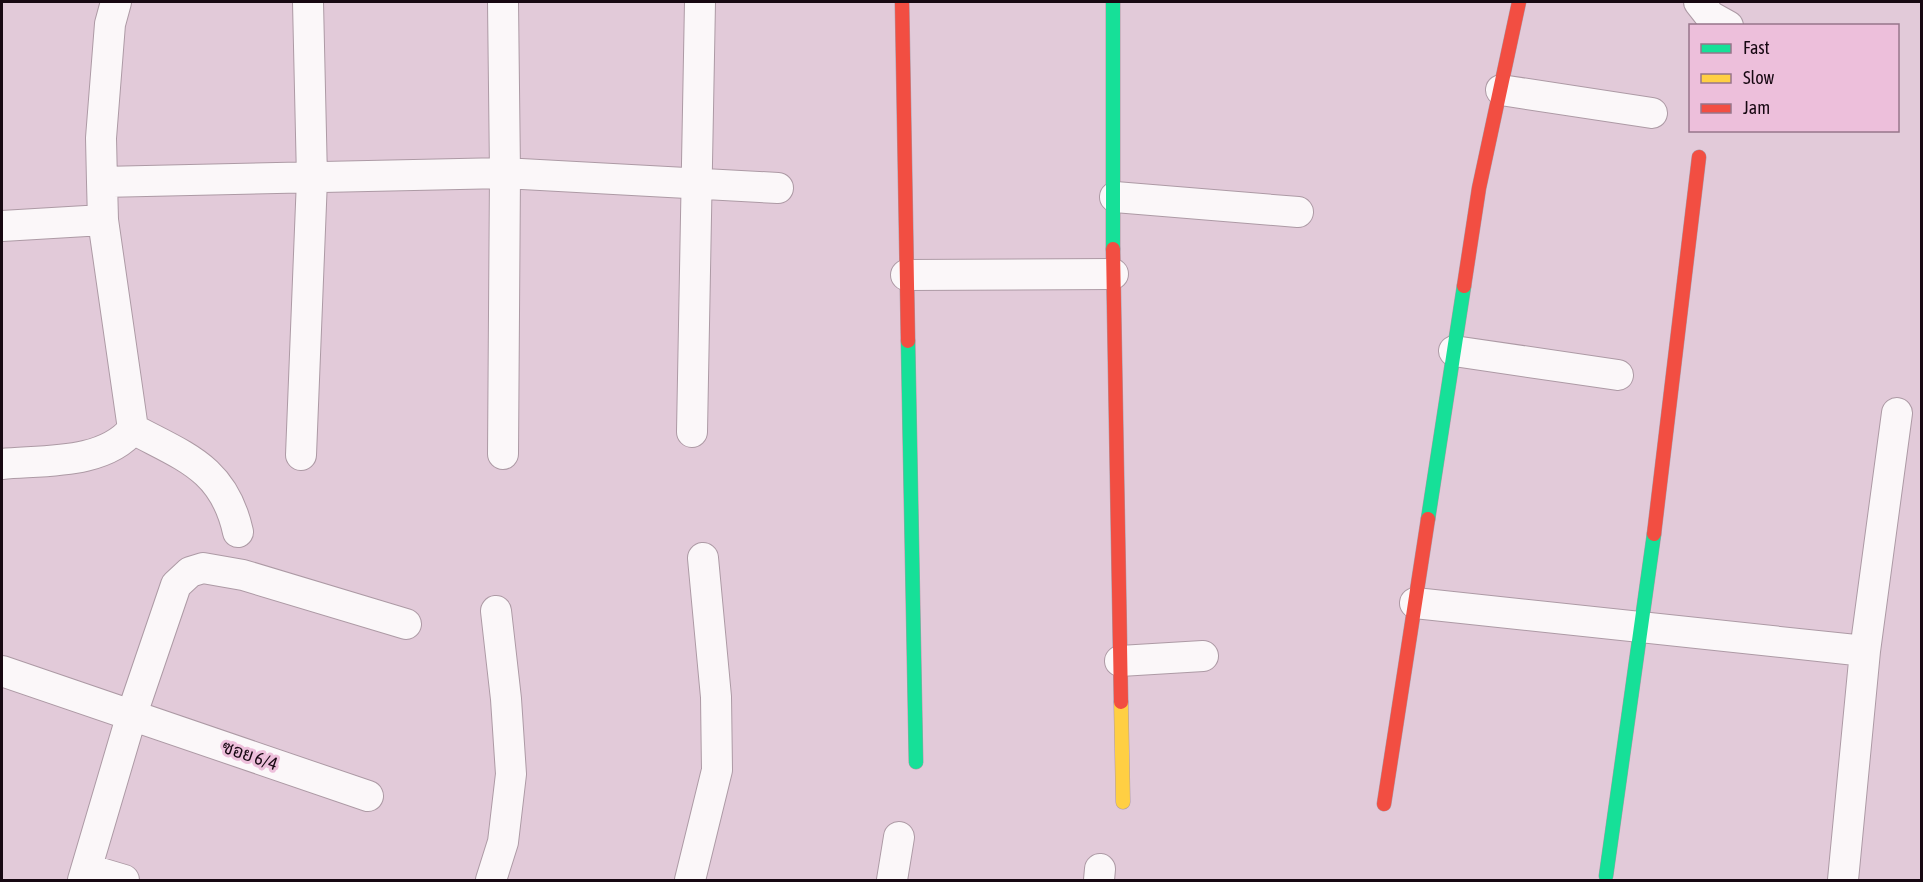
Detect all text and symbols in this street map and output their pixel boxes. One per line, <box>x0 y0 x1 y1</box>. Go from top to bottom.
legend <box>1689 24 1899 132</box>
text: Fast <box>1743 37 1770 58</box>
text: Slow <box>1743 67 1774 88</box>
text: Jam <box>1743 97 1770 118</box>
street label: ซอย 6/4 <box>219 736 281 774</box>

